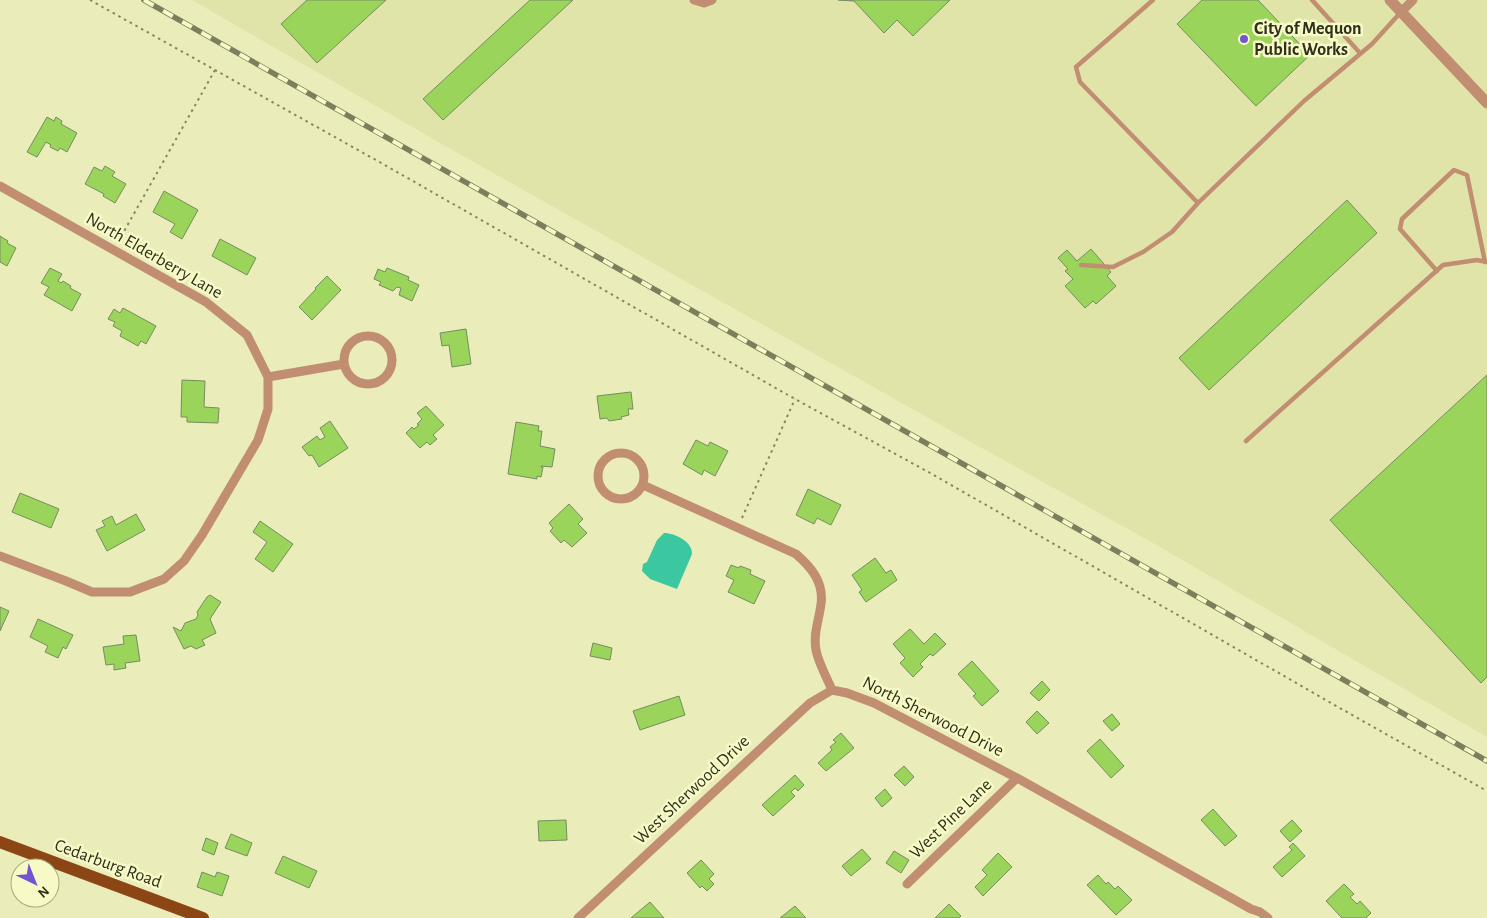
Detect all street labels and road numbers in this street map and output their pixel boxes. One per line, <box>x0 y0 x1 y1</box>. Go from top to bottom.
street label: North Elderberry Lane <box>83 210 225 302</box>
street label: North Sherwood Drive <box>860 674 1006 760</box>
street label: West Sherwood Drive <box>631 732 753 848</box>
street label: West Pine Lane <box>906 776 996 862</box>
street label: Cedarburg Road <box>52 836 164 892</box>

